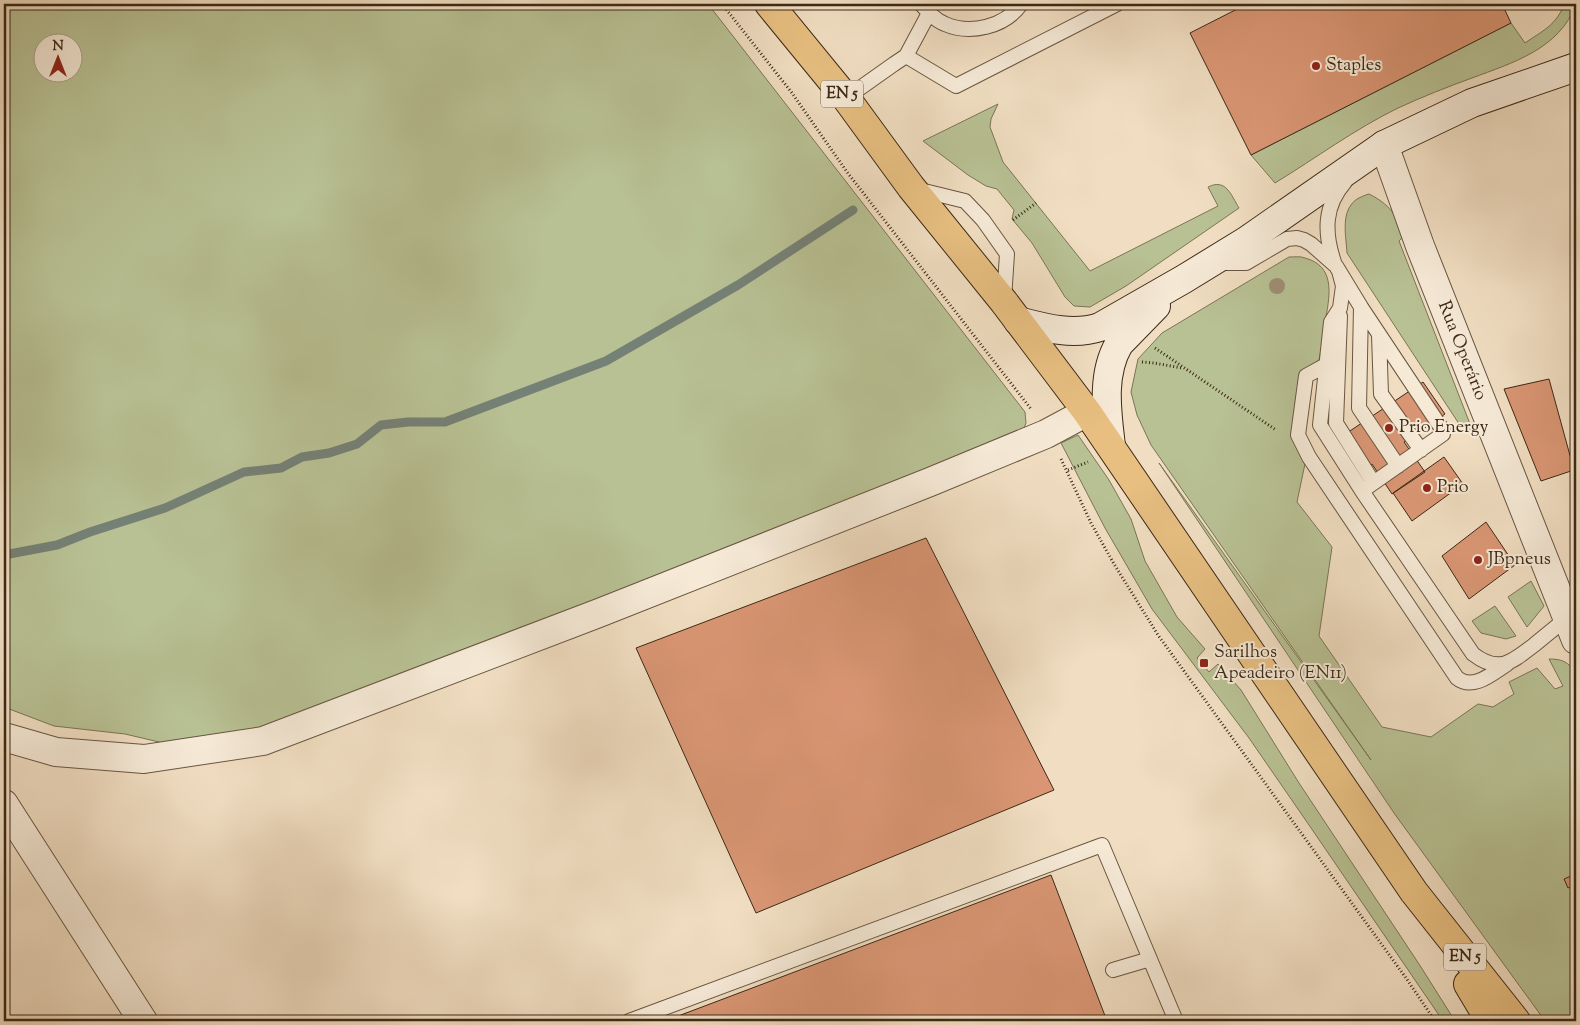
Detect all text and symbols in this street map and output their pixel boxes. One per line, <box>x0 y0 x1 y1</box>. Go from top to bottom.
north arrow <box>32 32 82 82</box>
text: N <box>52 37 64 57</box>
place label: Staples <box>1326 53 1381 79</box>
marker: Staples <box>1310 60 1322 72</box>
road number: EN 5 <box>821 80 863 108</box>
street label: Rua Operário <box>1430 297 1493 405</box>
place label: Prio Energy <box>1399 415 1489 441</box>
marker: Prio Energy <box>1383 422 1395 434</box>
place label: Prio <box>1437 475 1469 501</box>
marker: Prio <box>1421 482 1433 494</box>
place label: JBpneus <box>1487 547 1551 573</box>
marker: JBpneus <box>1472 554 1484 566</box>
place label: Sarilhos Apeadeiro (EN11) <box>1214 640 1347 687</box>
marker: Sarilhos Apeadeiro (EN11) <box>1198 657 1210 669</box>
road number: EN 5 <box>1444 944 1486 970</box>

